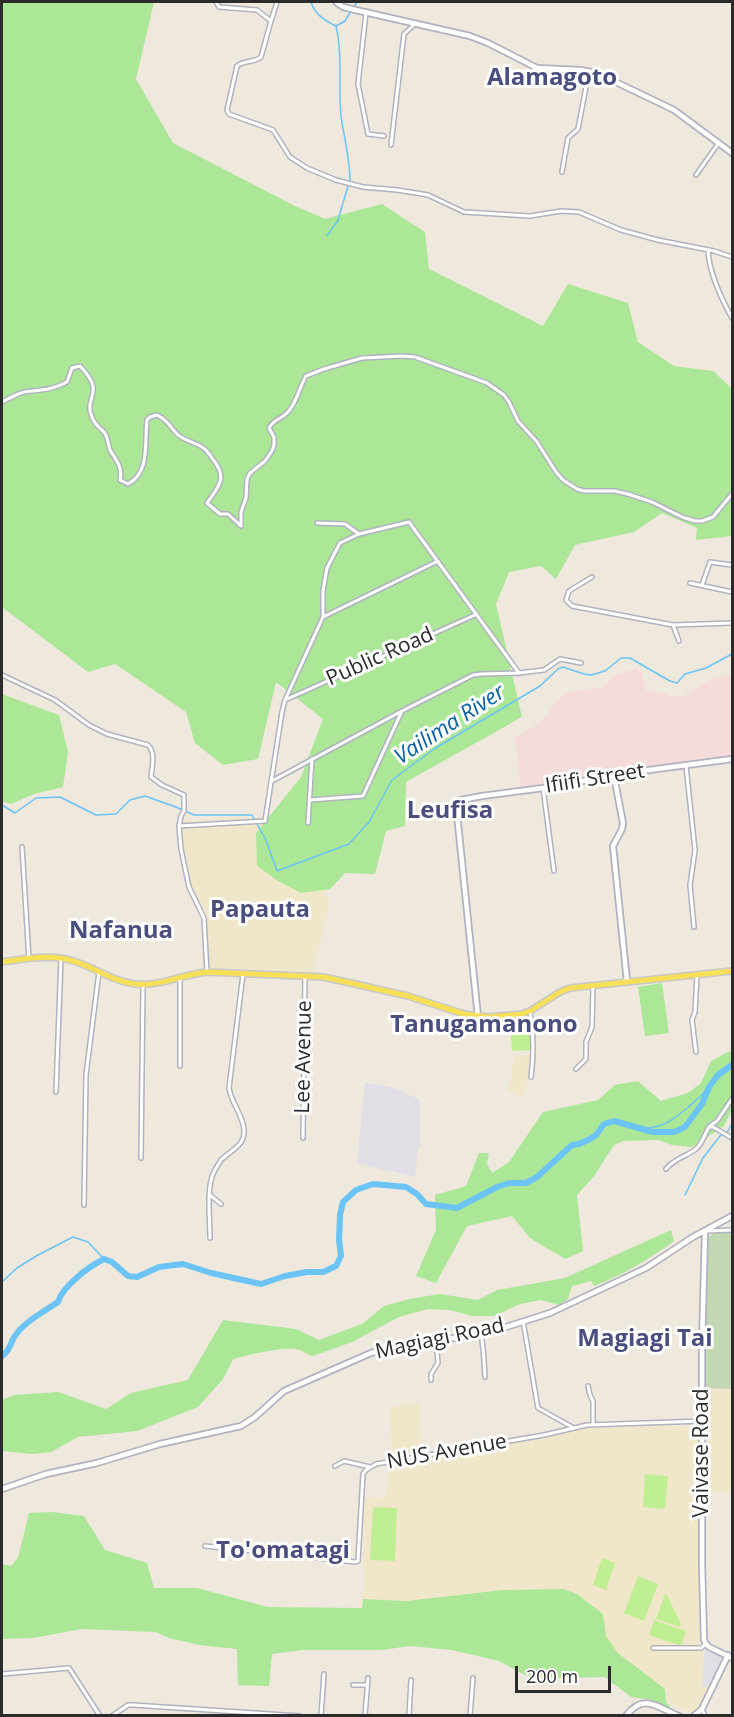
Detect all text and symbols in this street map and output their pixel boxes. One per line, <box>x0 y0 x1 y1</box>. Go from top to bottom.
district label: Alamagoto <box>487 64 617 92</box>
street label: Public Road <box>323 622 437 692</box>
water label: Vailima River <box>390 679 510 771</box>
street label: Ifiifi Street <box>544 759 646 799</box>
district label: Leufisa <box>407 797 493 825</box>
district label: Papauta <box>210 896 310 924</box>
district label: Nafanua <box>69 917 173 945</box>
street label: Lee Avenue <box>290 1000 318 1114</box>
district label: Tanugamanono <box>390 1011 578 1039</box>
street label: Magiagi Road <box>373 1313 507 1365</box>
district label: Magiagi Tai <box>577 1325 713 1353</box>
street label: Vaivase Road <box>689 1388 715 1518</box>
street label: NUS Avenue <box>385 1429 509 1475</box>
district label: To'omatagi <box>216 1537 350 1565</box>
scale bar <box>518 1654 614 1692</box>
text: 200 m <box>526 1664 578 1688</box>

